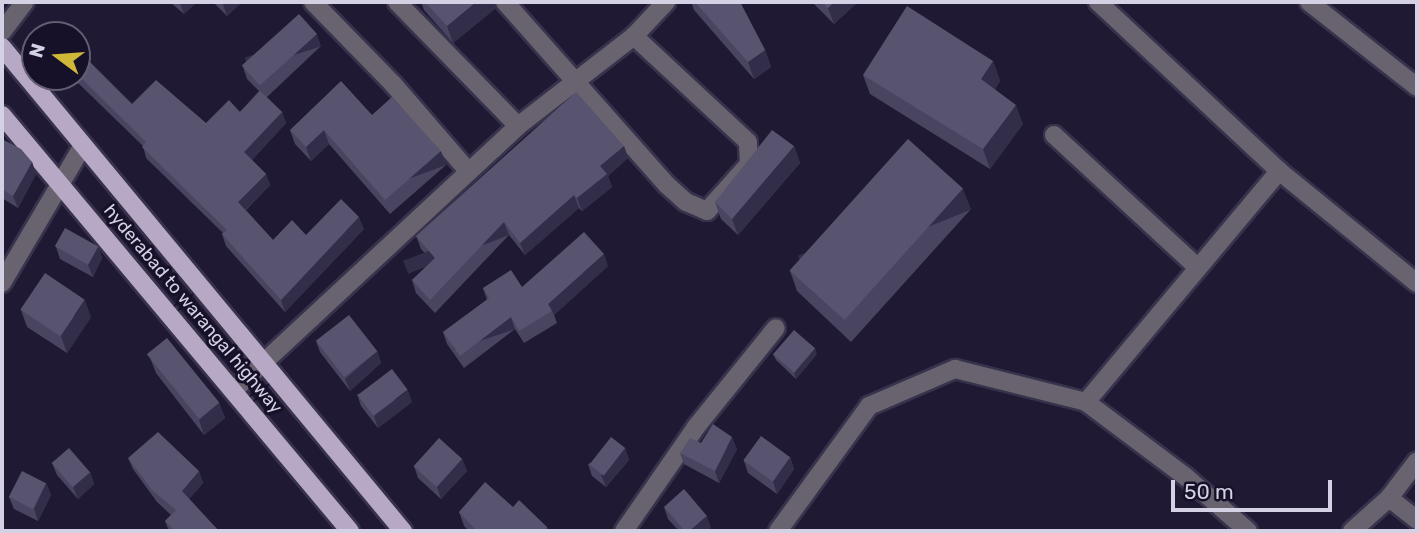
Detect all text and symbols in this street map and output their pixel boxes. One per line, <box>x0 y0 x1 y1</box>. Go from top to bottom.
north arrow <box>21 21 91 91</box>
text: N <box>24 41 50 60</box>
street label: hyderabad to warangal highway <box>99 200 287 418</box>
scale bar <box>1174 466 1335 510</box>
text: 50 m <box>1184 479 1234 504</box>

